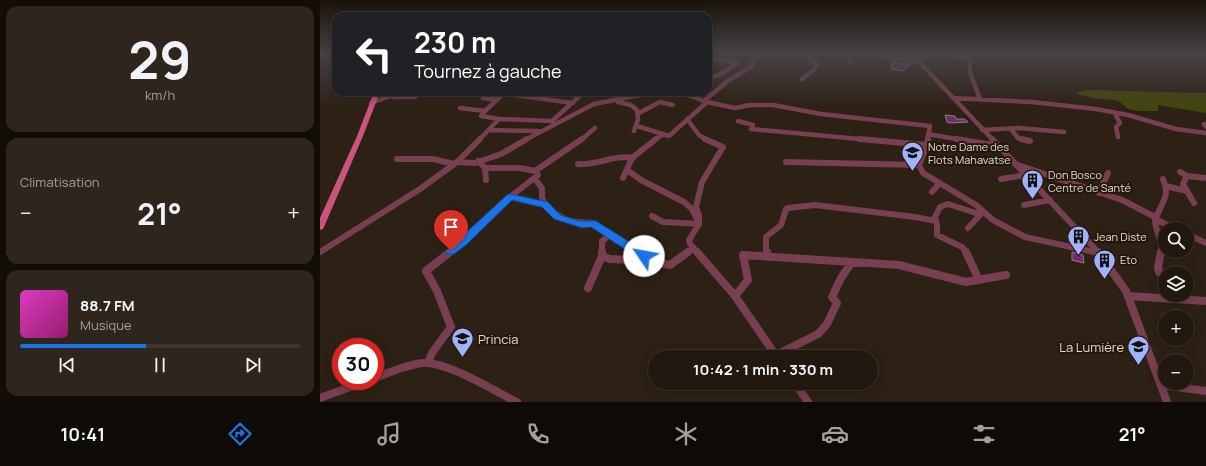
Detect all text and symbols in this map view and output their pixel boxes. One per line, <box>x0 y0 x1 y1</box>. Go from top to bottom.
text: 230 m <box>414 23 496 61</box>
text: 29 <box>128 24 192 95</box>
icon: left <box>348 28 400 80</box>
text: Tournez à gauche <box>414 59 562 83</box>
text: km/h <box>145 86 175 104</box>
place label: Notre Dame des Flots Mahavatse <box>928 139 1011 167</box>
school or university icon: Notre Dame des Flots Mahavatse <box>900 140 926 173</box>
place label: Don Bosco Centre de Santé <box>1048 167 1132 195</box>
building icon: Don Bosco Centre de Santé <box>1020 168 1046 201</box>
text: Climatisation <box>20 173 100 191</box>
text: 21° <box>137 193 182 234</box>
text: − <box>20 198 32 228</box>
text: + <box>287 198 300 228</box>
pin <box>434 210 468 251</box>
icon: arrive <box>440 216 462 238</box>
map controls <box>1158 222 1194 390</box>
button: search <box>1158 222 1194 258</box>
building icon: Jean Diste <box>1065 224 1091 257</box>
place label: Jean Diste <box>1094 229 1147 244</box>
position arrow <box>623 235 665 277</box>
building icon: Eto <box>1092 247 1118 280</box>
place label: Eto <box>1120 252 1137 267</box>
button: layers <box>1158 266 1194 302</box>
text: 88.7 FM <box>80 295 135 316</box>
button: + <box>1158 310 1194 346</box>
text: Musique <box>80 316 132 334</box>
school or university icon: Princia <box>450 326 476 359</box>
place label: Princia <box>478 330 519 348</box>
school or university icon: La Lumière <box>1126 334 1152 367</box>
speed limit sign: 30 <box>332 338 384 390</box>
place label: La Lumière <box>1059 338 1124 356</box>
icon: previous <box>56 354 78 376</box>
icon: pause <box>149 354 171 376</box>
icon: next <box>242 354 264 376</box>
button: − <box>1158 354 1194 390</box>
text: 10:42 · 1 min · 330 m <box>693 359 833 380</box>
icon: directions <box>226 420 254 448</box>
icon: music <box>375 420 403 448</box>
icon: phone <box>524 420 552 448</box>
icon: climate <box>672 420 700 448</box>
icon: car <box>821 420 849 448</box>
icon: filters <box>970 420 998 448</box>
text: 10:41 <box>60 422 105 446</box>
text: 21° <box>1119 422 1146 446</box>

